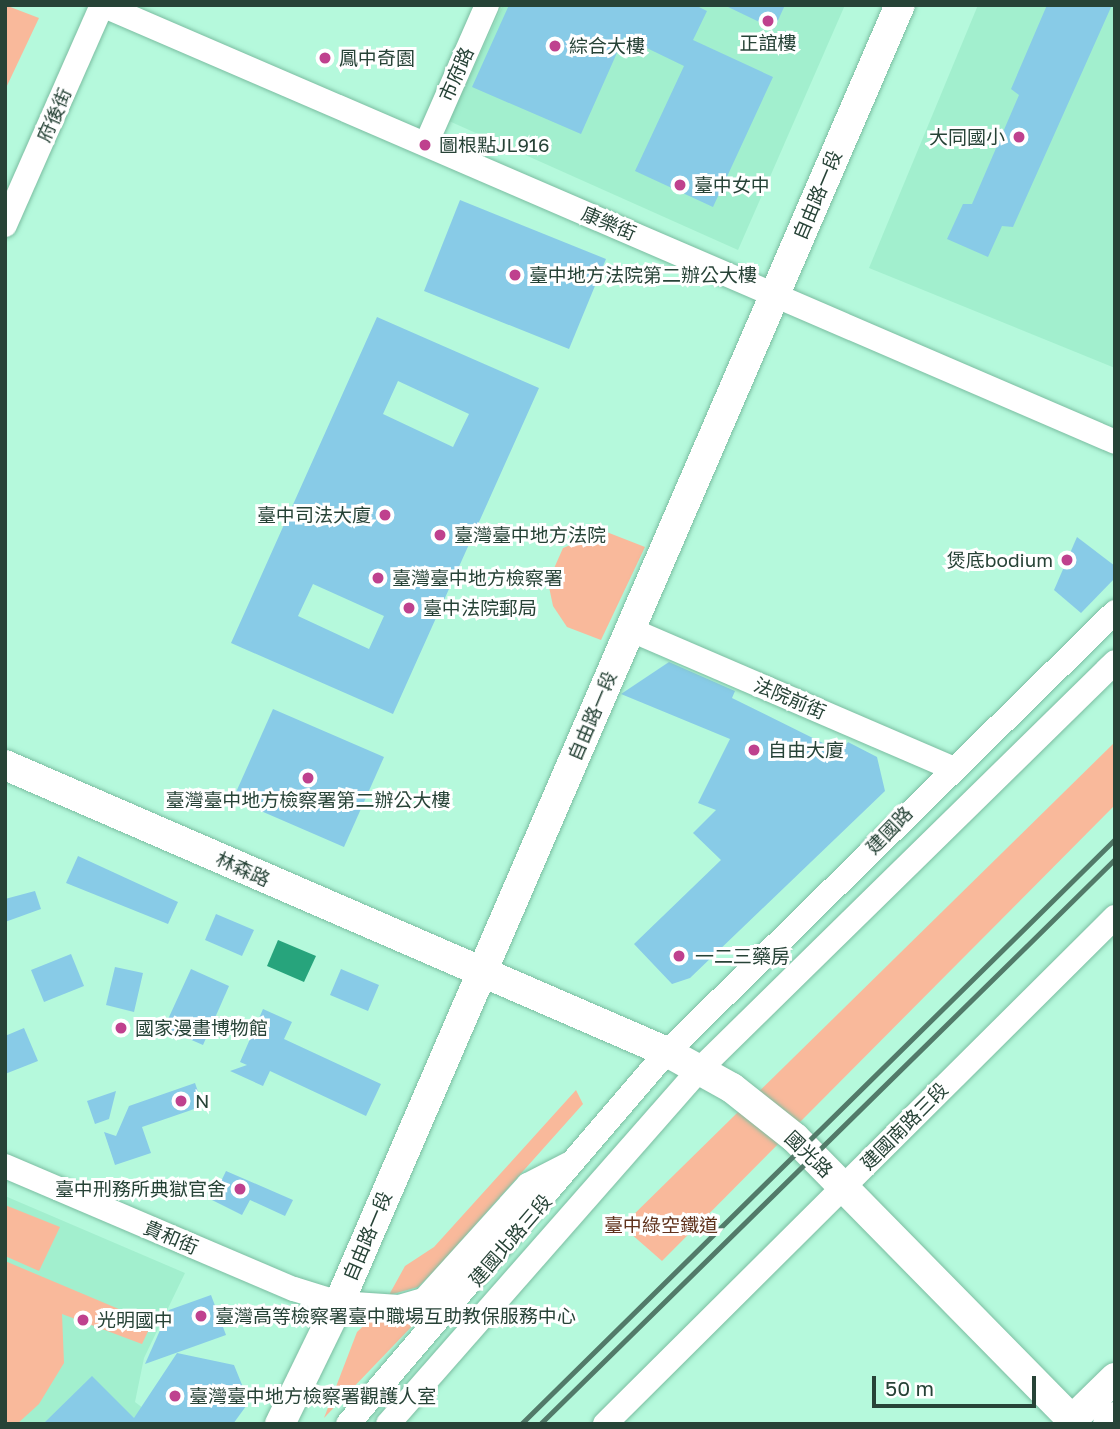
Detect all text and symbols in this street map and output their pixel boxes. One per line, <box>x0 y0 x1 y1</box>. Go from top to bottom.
marker: 正誼樓 <box>760 13 776 29</box>
place label: 正誼樓 <box>740 32 796 54</box>
place label: 綜合大樓 <box>569 35 645 57</box>
marker: 綜合大樓 <box>547 38 563 54</box>
street label: 市府路 <box>434 43 478 105</box>
place label: 鳳中奇園 <box>339 47 415 69</box>
marker: 鳳中奇園 <box>317 50 333 66</box>
street label: 府後街 <box>32 84 76 146</box>
place label: 大同國小 <box>929 126 1005 148</box>
marker: 大同國小 <box>1011 129 1027 145</box>
place label: 圖根點JL916 <box>439 134 550 156</box>
marker: 圖根點JL916 <box>417 137 433 153</box>
street label: 自由路一段 <box>788 147 846 243</box>
place label: 臺中女中 <box>694 174 770 196</box>
marker: 臺中女中 <box>672 177 688 193</box>
street label: 康樂街 <box>578 201 640 245</box>
place label: 臺中地方法院第二辦公大樓 <box>529 264 757 286</box>
marker: 臺中地方法院第二辦公大樓 <box>507 267 523 283</box>
place label: 臺中司法大廈 <box>257 504 371 526</box>
marker: 臺中司法大廈 <box>377 507 393 523</box>
place label: 臺灣臺中地方法院 <box>454 524 606 546</box>
marker: 臺灣臺中地方法院 <box>432 527 448 543</box>
place label: 煲底bodium <box>947 549 1053 571</box>
marker: 煲底bodium <box>1059 552 1075 568</box>
place label: 臺灣臺中地方檢察署 <box>392 567 563 589</box>
marker: 臺灣臺中地方檢察署 <box>370 570 386 586</box>
place label: 臺中法院郵局 <box>423 597 537 619</box>
marker: 臺中法院郵局 <box>401 600 417 616</box>
street label: 自由路一段 <box>563 668 621 764</box>
street label: 法院前街 <box>751 673 829 723</box>
place label: 自由大廈 <box>768 739 844 761</box>
marker: 自由大廈 <box>746 742 762 758</box>
marker: 臺灣臺中地方檢察署第二辦公大樓 <box>300 770 316 786</box>
place label: 臺灣臺中地方檢察署第二辦公大樓 <box>166 789 450 811</box>
street label: 建國路 <box>861 802 917 858</box>
street label: 林森路 <box>212 847 274 891</box>
place label: 一二三藥房 <box>695 945 790 967</box>
marker: 一二三藥房 <box>669 946 689 966</box>
place label: 國家漫畫博物館 <box>135 1017 268 1039</box>
marker: 國家漫畫博物館 <box>113 1020 129 1036</box>
street label: 建國南路三段 <box>856 1078 952 1174</box>
place label: N <box>195 1090 209 1112</box>
marker: N <box>173 1093 189 1109</box>
street label: 國光路 <box>781 1126 837 1182</box>
place label: 臺中刑務所典獄官舍 <box>55 1178 226 1200</box>
marker: 臺中刑務所典獄官舍 <box>232 1181 248 1197</box>
street label: 自由路一段 <box>338 1188 396 1284</box>
street label: 建國北路三段 <box>464 1190 556 1290</box>
park label: 臺中綠空鐵道 <box>604 1214 718 1236</box>
street label: 貴和街 <box>140 1215 202 1259</box>
place label: 臺灣高等檢察署臺中職場互助教保服務中心 <box>215 1305 576 1327</box>
marker: 臺灣高等檢察署臺中職場互助教保服務中心 <box>193 1308 209 1324</box>
place label: 光明國中 <box>97 1309 173 1331</box>
marker: 光明國中 <box>75 1312 91 1328</box>
scale bar <box>875 1362 1040 1406</box>
text: 50 m <box>885 1375 934 1401</box>
place label: 臺灣臺中地方檢察署觀護人室 <box>189 1385 436 1407</box>
marker: 臺灣臺中地方檢察署觀護人室 <box>167 1388 183 1404</box>

